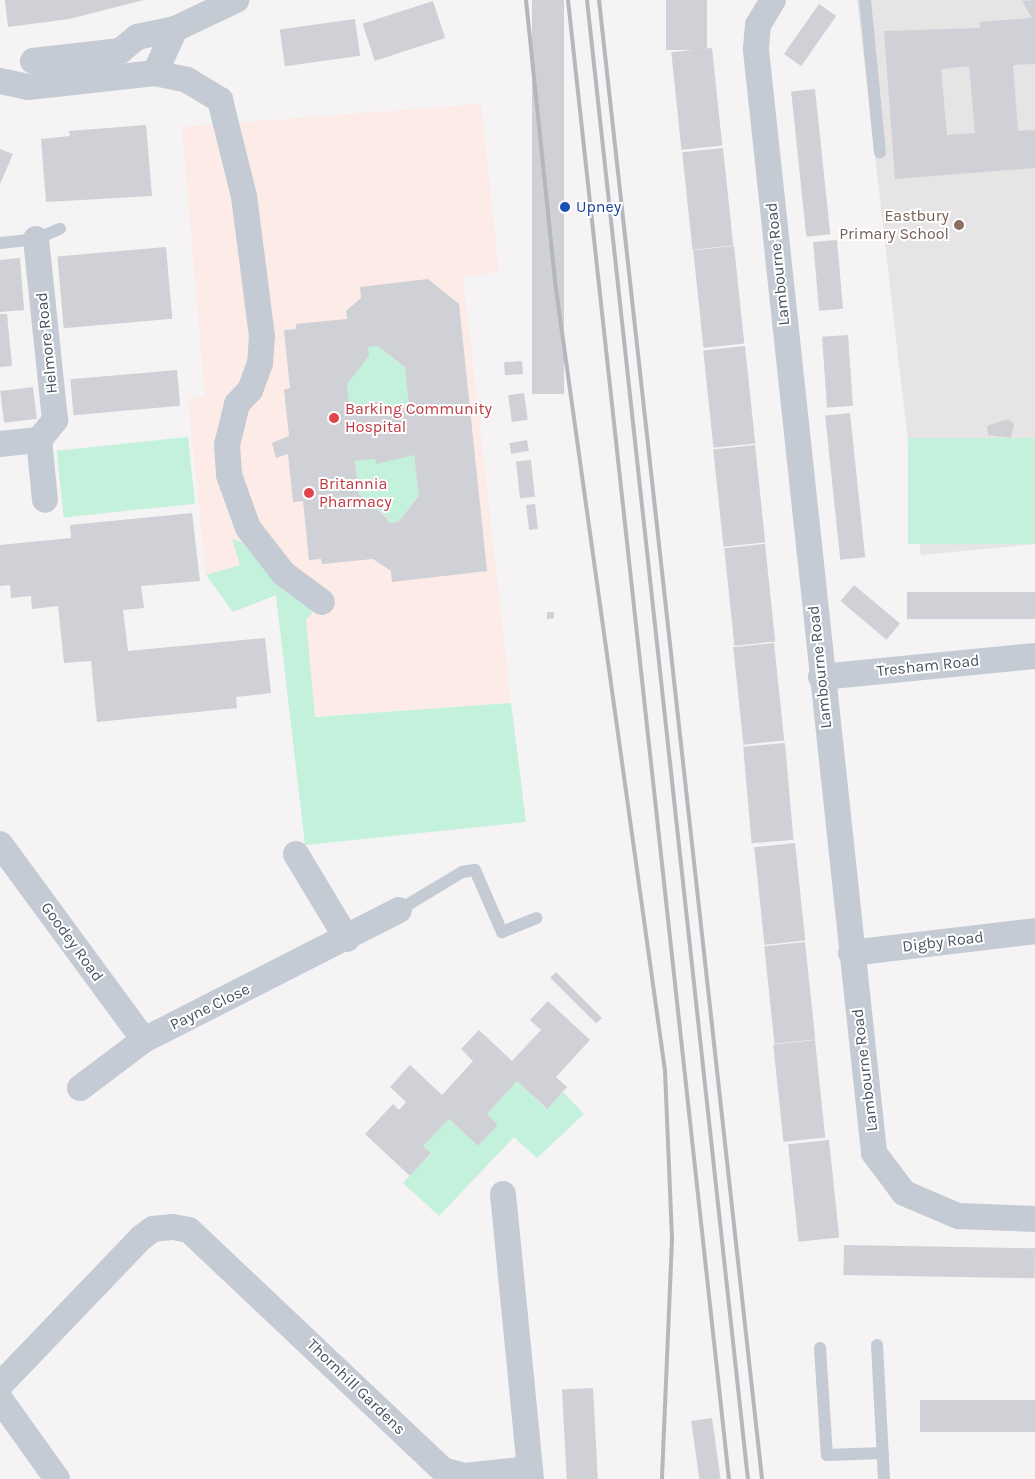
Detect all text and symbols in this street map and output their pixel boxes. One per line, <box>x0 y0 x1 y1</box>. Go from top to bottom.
place label: Upney <box>576 197 621 217</box>
marker: Upney <box>558 200 572 214</box>
street label: Lambourne Road <box>762 202 794 326</box>
place label: Eastbury Primary School <box>839 206 949 244</box>
marker: Eastbury Primary School <box>953 219 965 231</box>
street label: Helmore Road <box>32 291 62 395</box>
place label: Barking Community Hospital <box>345 399 492 437</box>
marker: Barking Community Hospital <box>327 411 341 425</box>
place label: Britannia Pharmacy <box>319 474 392 512</box>
marker: Britannia Pharmacy <box>303 487 315 499</box>
street label: Lambourne Road <box>804 605 836 729</box>
street label: Tresham Road <box>876 651 980 681</box>
street label: Goodey Road <box>37 899 107 985</box>
street label: Digby Road <box>901 927 985 957</box>
street label: Payne Close <box>167 979 253 1035</box>
street label: Lambourne Road <box>848 1008 882 1132</box>
street label: Thornhill Gardens <box>303 1335 409 1439</box>

